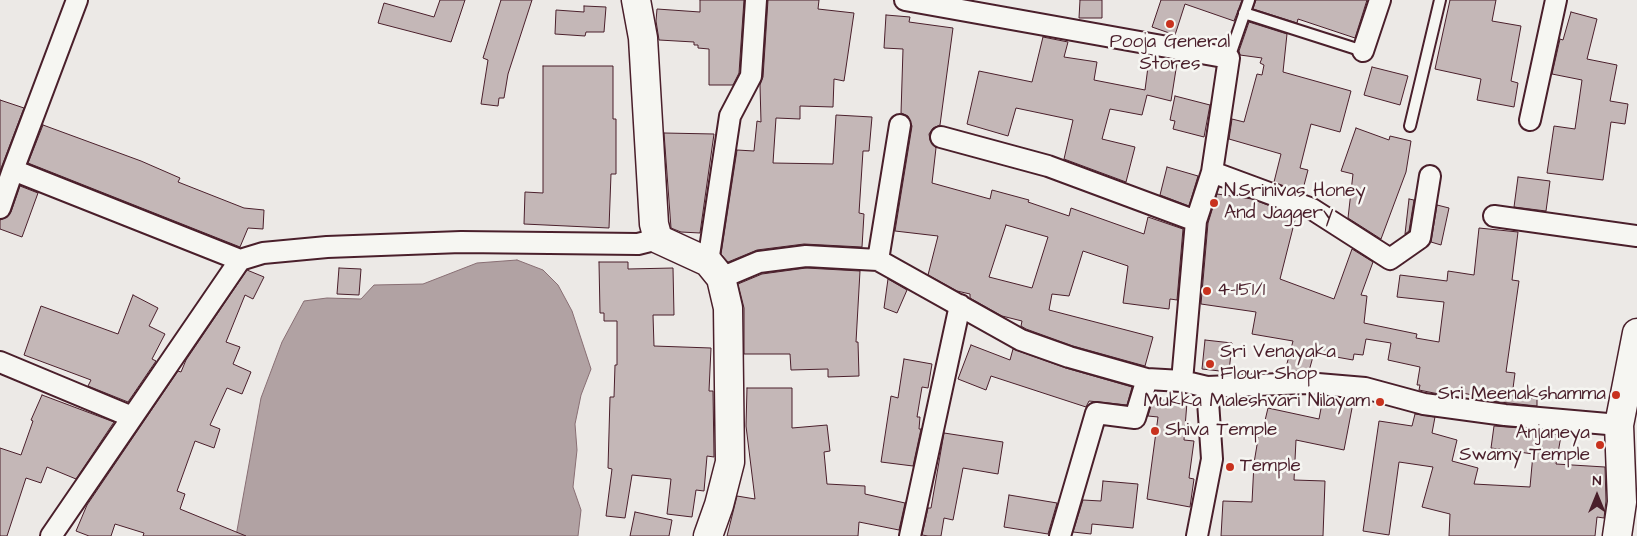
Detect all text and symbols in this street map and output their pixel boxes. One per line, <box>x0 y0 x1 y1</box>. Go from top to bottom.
marker: Pooja General Stores <box>1164 18 1176 30</box>
place label: Pooja General Stores <box>1110 32 1230 76</box>
place label: N.Srinivas Honey And Jaggery <box>1224 181 1366 225</box>
marker: N.Srinivas Honey And Jaggery <box>1208 197 1220 209</box>
place label: 4-151/1 <box>1217 280 1265 302</box>
marker: 4-151/1 <box>1201 285 1213 297</box>
place label: Sri Venayaka Flour Shop <box>1220 342 1336 386</box>
marker: Sri Venayaka Flour Shop <box>1204 358 1216 370</box>
place label: Sri Meenakshamma <box>1438 384 1606 406</box>
marker: Sri Meenakshamma <box>1610 389 1622 401</box>
place label: Mukka Maleshvari Nilayam <box>1144 391 1370 413</box>
marker: Mukka Maleshvari Nilayam <box>1374 396 1386 408</box>
place label: Shiva Temple <box>1165 420 1277 442</box>
place label: Anjaneya Swamy Temple <box>1459 423 1590 467</box>
marker: Shiva Temple <box>1149 425 1161 437</box>
marker: Anjaneya Swamy Temple <box>1594 439 1606 451</box>
place label: Temple <box>1240 456 1301 478</box>
marker: Temple <box>1224 461 1236 473</box>
north arrow <box>1572 471 1622 521</box>
text: N <box>1593 471 1601 491</box>

